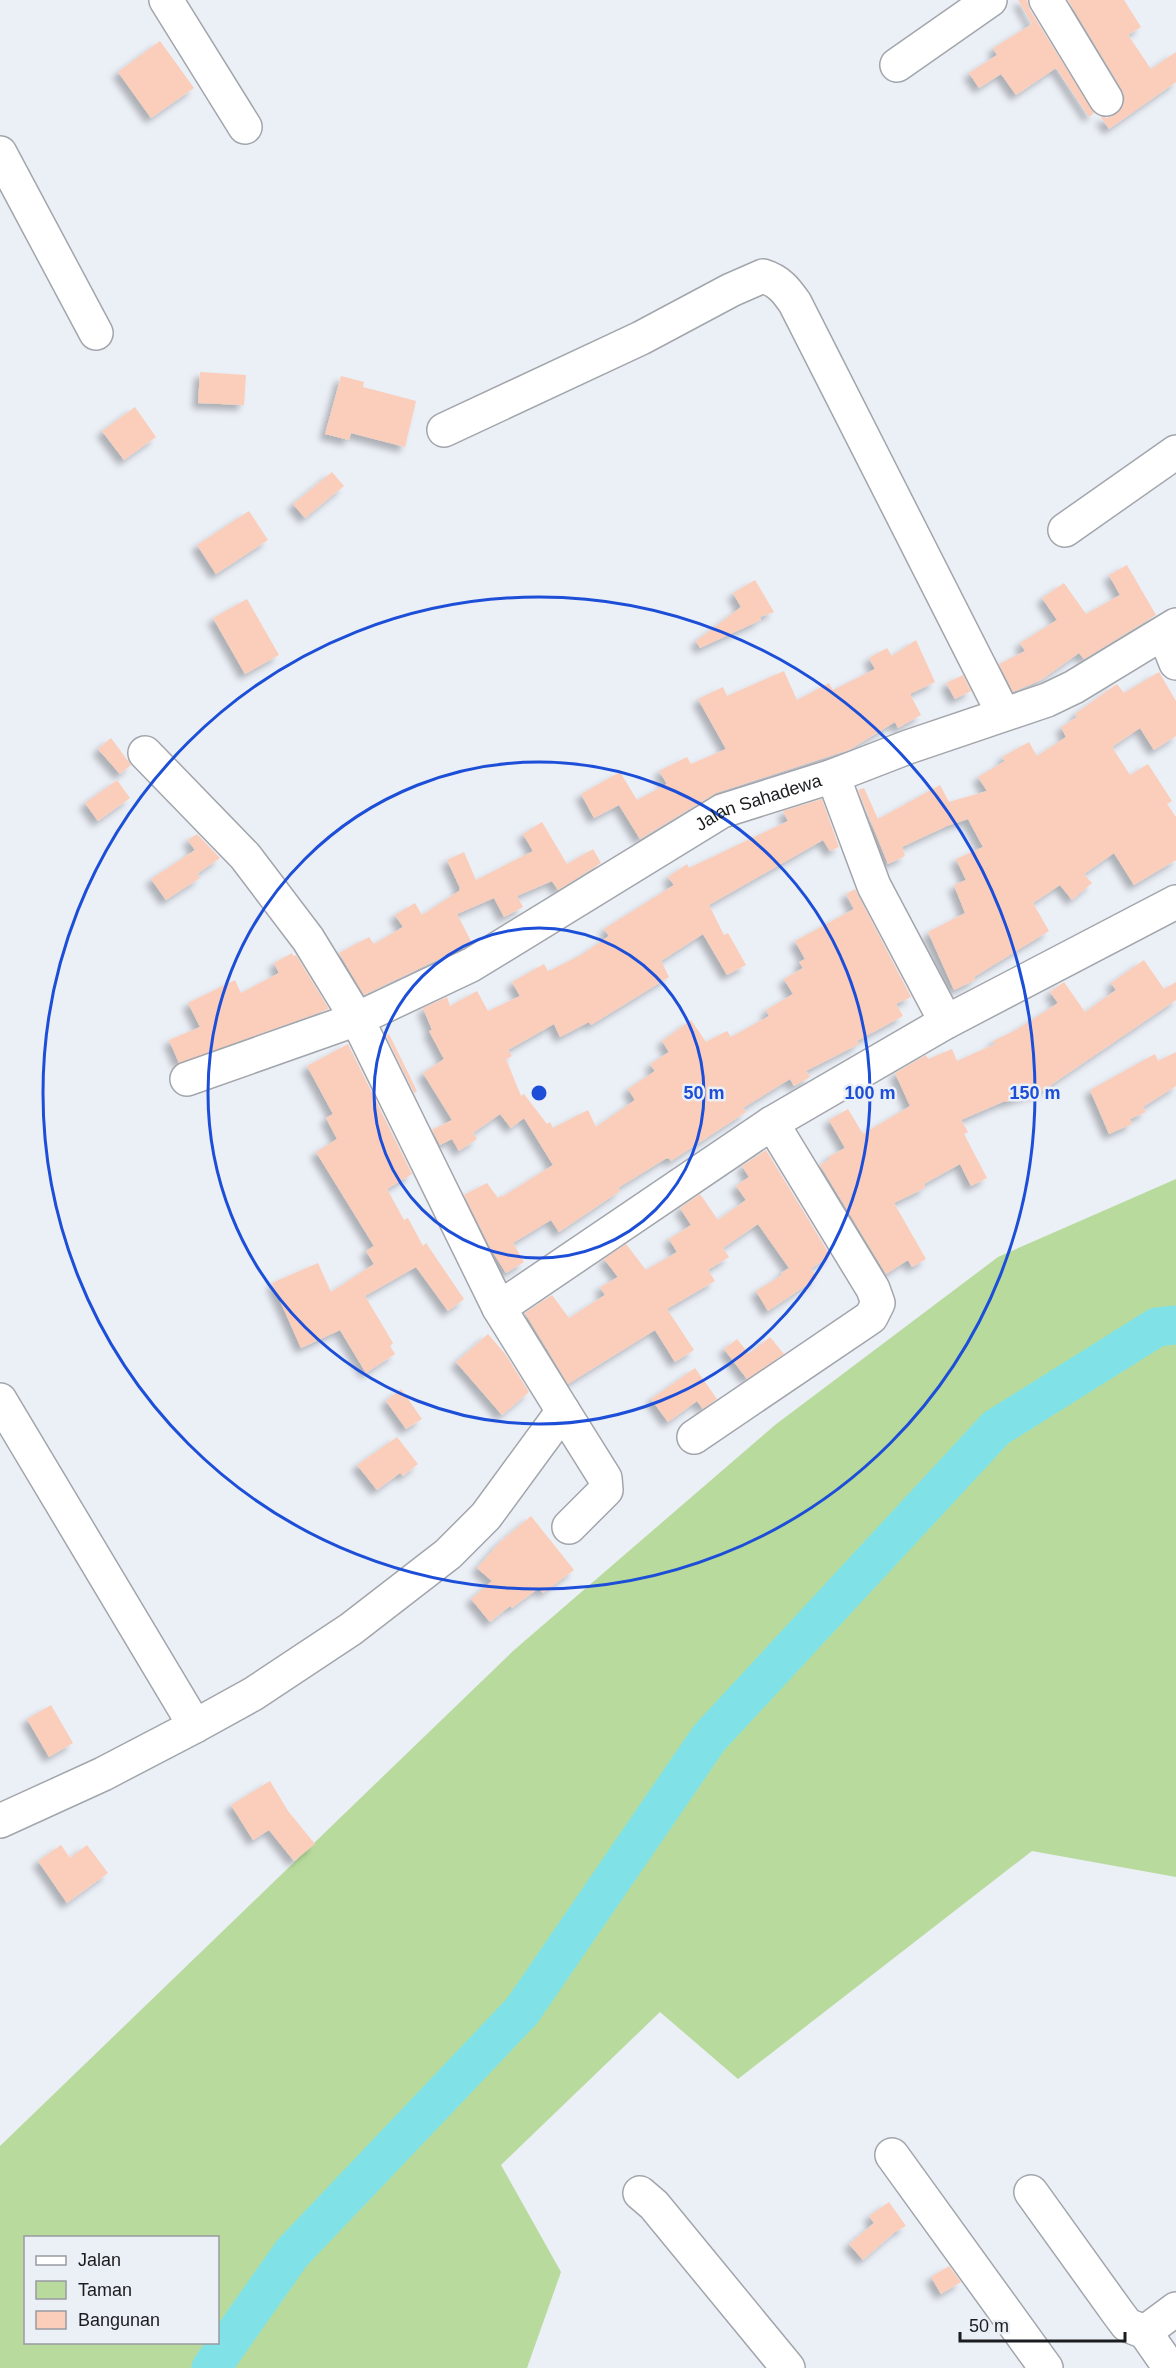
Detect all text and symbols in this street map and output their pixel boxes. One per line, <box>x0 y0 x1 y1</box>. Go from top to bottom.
street label: Jalan Sahadewa <box>692 770 825 835</box>
centre of rings <box>529 1083 549 1103</box>
text: 50 m <box>683 1083 725 1103</box>
text: 100 m <box>844 1083 896 1103</box>
text: 150 m <box>1009 1083 1061 1103</box>
legend <box>24 2236 219 2344</box>
text: Jalan <box>78 2250 121 2270</box>
text: Taman <box>78 2280 132 2300</box>
scale bar <box>960 2305 1125 2343</box>
text: Bangunan <box>78 2310 160 2330</box>
text: 50 m <box>969 2316 1009 2336</box>

